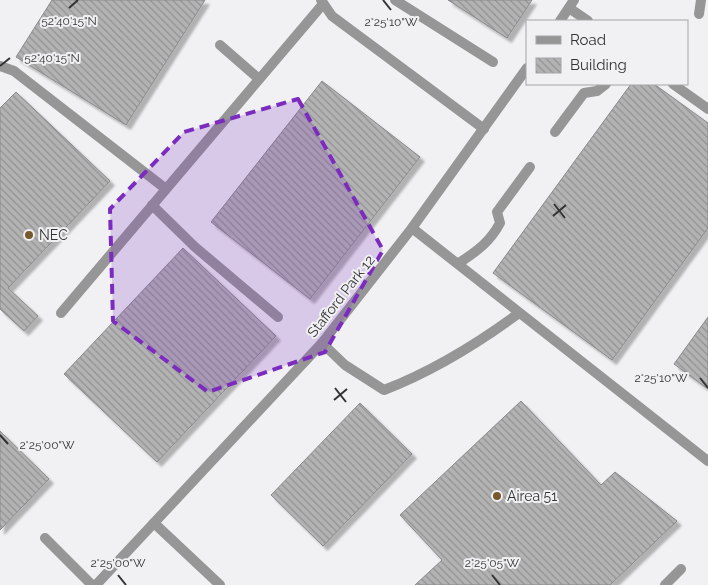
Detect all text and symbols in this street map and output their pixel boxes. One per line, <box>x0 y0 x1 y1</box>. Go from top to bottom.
text: 52°40'15"N <box>41 14 97 28</box>
text: 2°25'10"W <box>365 15 418 29</box>
legend <box>526 20 688 85</box>
text: Road <box>570 31 606 49</box>
text: 52°40'15"N <box>24 51 80 65</box>
text: Building <box>570 56 627 74</box>
place label: NEC <box>39 227 68 243</box>
marker: NEC <box>23 229 35 241</box>
street label: Stafford Park 12 <box>304 252 378 340</box>
text: 2°25'10"W <box>635 371 688 385</box>
text: 2°25'00"W <box>19 438 75 452</box>
place label: Airea 51 <box>507 488 557 504</box>
marker: Airea 51 <box>491 490 503 502</box>
text: 2°25'00"W <box>90 556 146 570</box>
text: 2°25'05"W <box>465 556 520 570</box>

